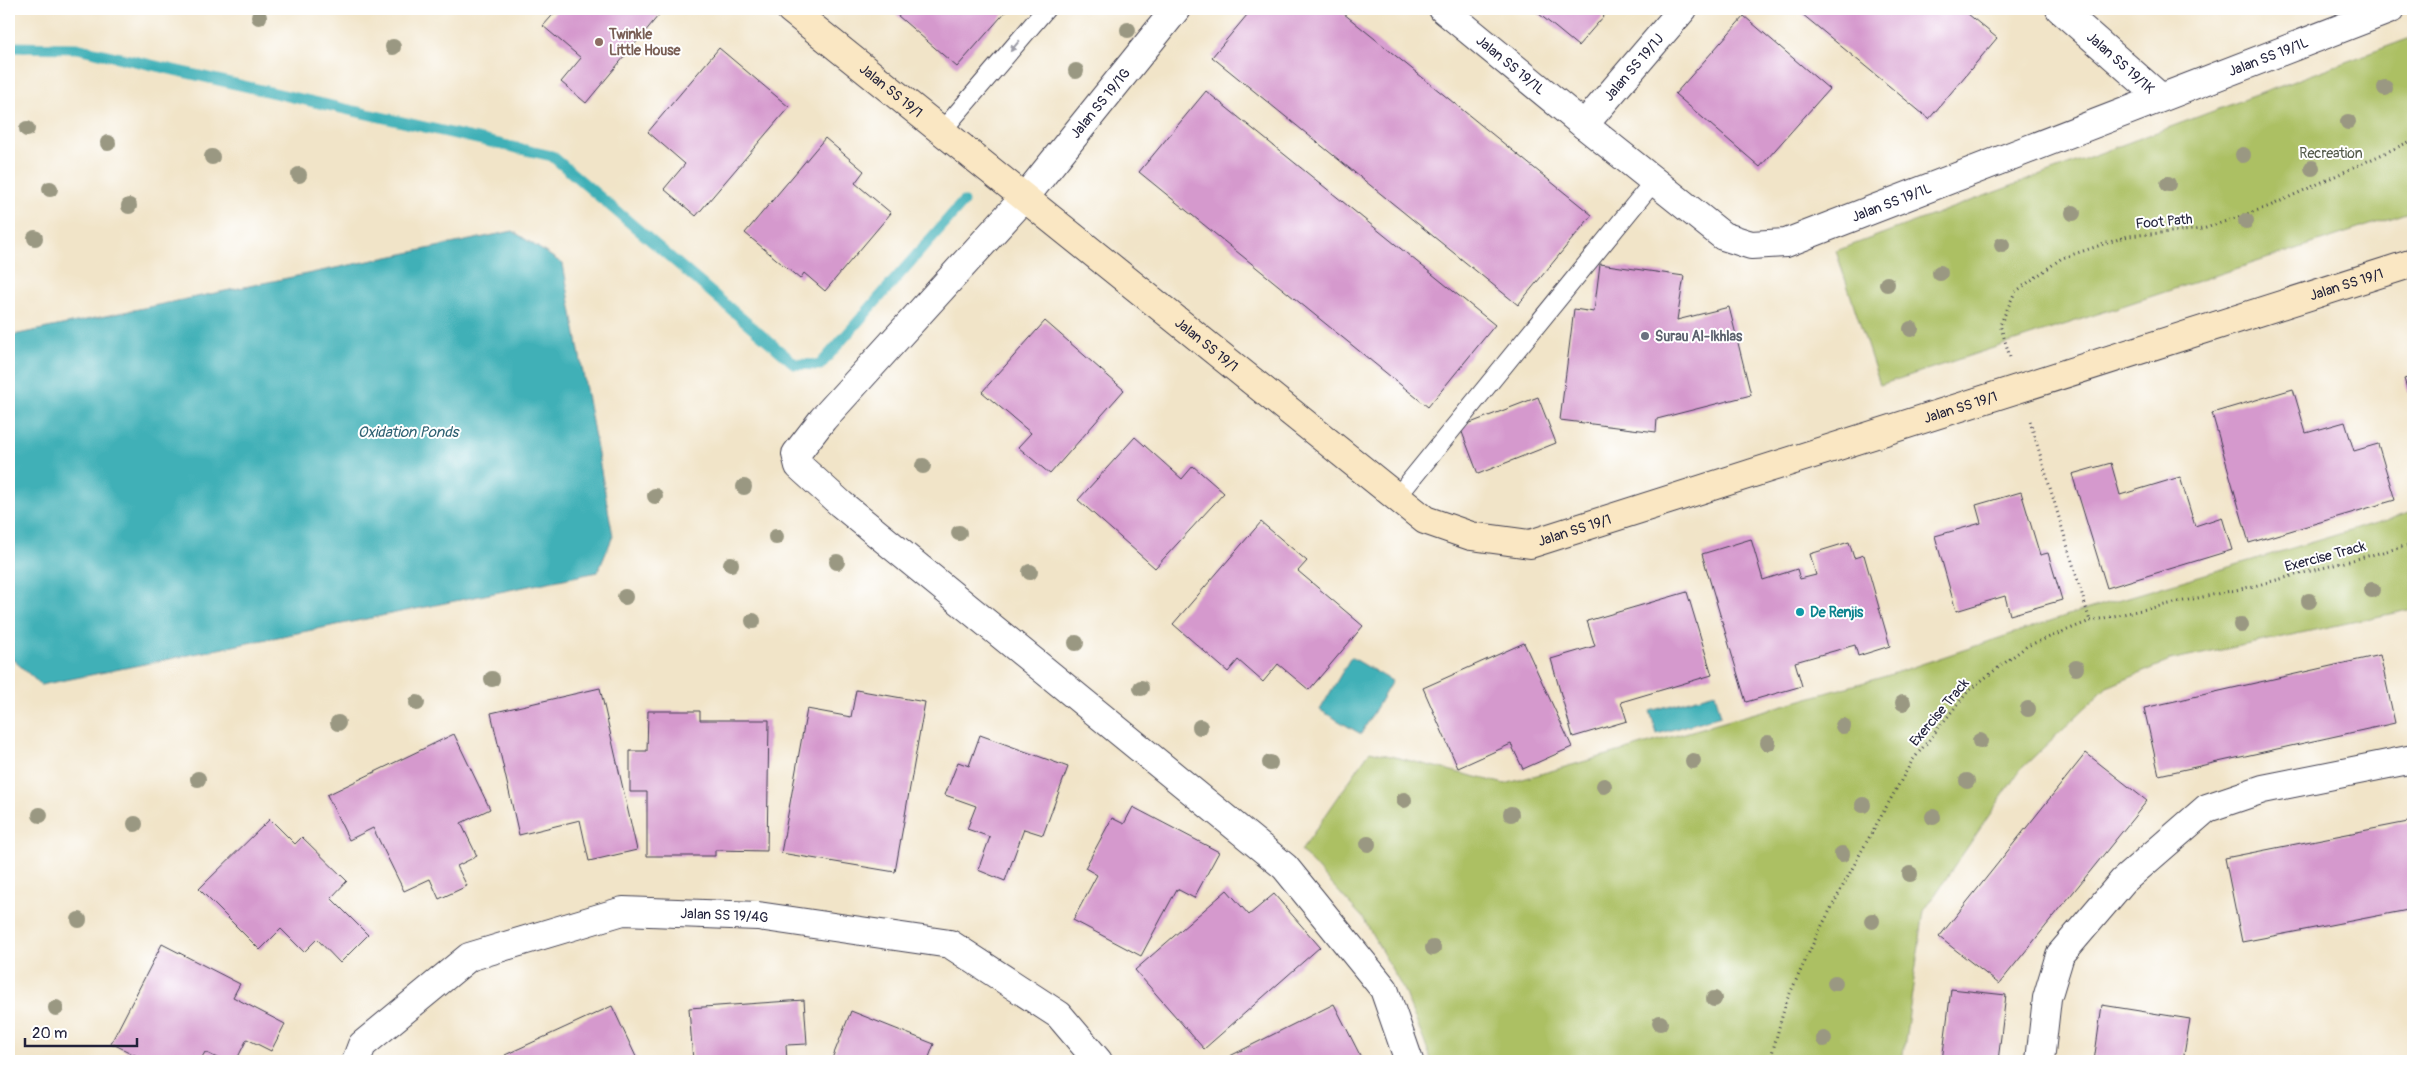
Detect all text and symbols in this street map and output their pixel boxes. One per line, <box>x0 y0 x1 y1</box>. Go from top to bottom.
place label: Twinkle Little House <box>608 26 682 59</box>
street label: Jalan SS 19/1K <box>2083 29 2158 98</box>
street label: Jalan SS 19/1J <box>1600 30 1667 105</box>
street label: Jalan SS 19/1L <box>1473 32 1549 99</box>
street label: Jalan SS 19/1L <box>2226 34 2311 80</box>
marker: Twinkle Little House <box>593 36 605 48</box>
one-way arrow <box>1009 39 1020 52</box>
street label: Jalan SS 19/1 <box>856 60 926 121</box>
street label: Jalan SS 19/1G <box>1067 65 1134 142</box>
park label: Recreation <box>2299 145 2363 162</box>
street label: Jalan SS 19/1L <box>1849 180 1934 226</box>
street label: Foot Path <box>2135 211 2193 232</box>
street label: Jalan SS 19/1 <box>2308 265 2385 304</box>
street label: Jalan SS 19/1 <box>1171 314 1242 375</box>
place label: Surau Al-Ikhlas <box>1655 328 1743 345</box>
marker: Surau Al-Ikhlas <box>1639 330 1651 342</box>
street label: Jalan SS 19/1 <box>1922 388 1999 427</box>
water label: Oxidation Ponds <box>358 423 461 442</box>
street label: Jalan SS 19/1 <box>1536 511 1614 550</box>
street label: Exercise Track <box>2283 537 2368 575</box>
place label: De Renjis <box>1810 604 1864 621</box>
marker: De Renjis <box>1794 606 1806 618</box>
street label: Exercise Track <box>1906 675 1973 750</box>
street label: Jalan SS 19/4G <box>680 905 770 926</box>
scale bar <box>25 1015 138 1047</box>
text: 20 m <box>32 1024 67 1043</box>

